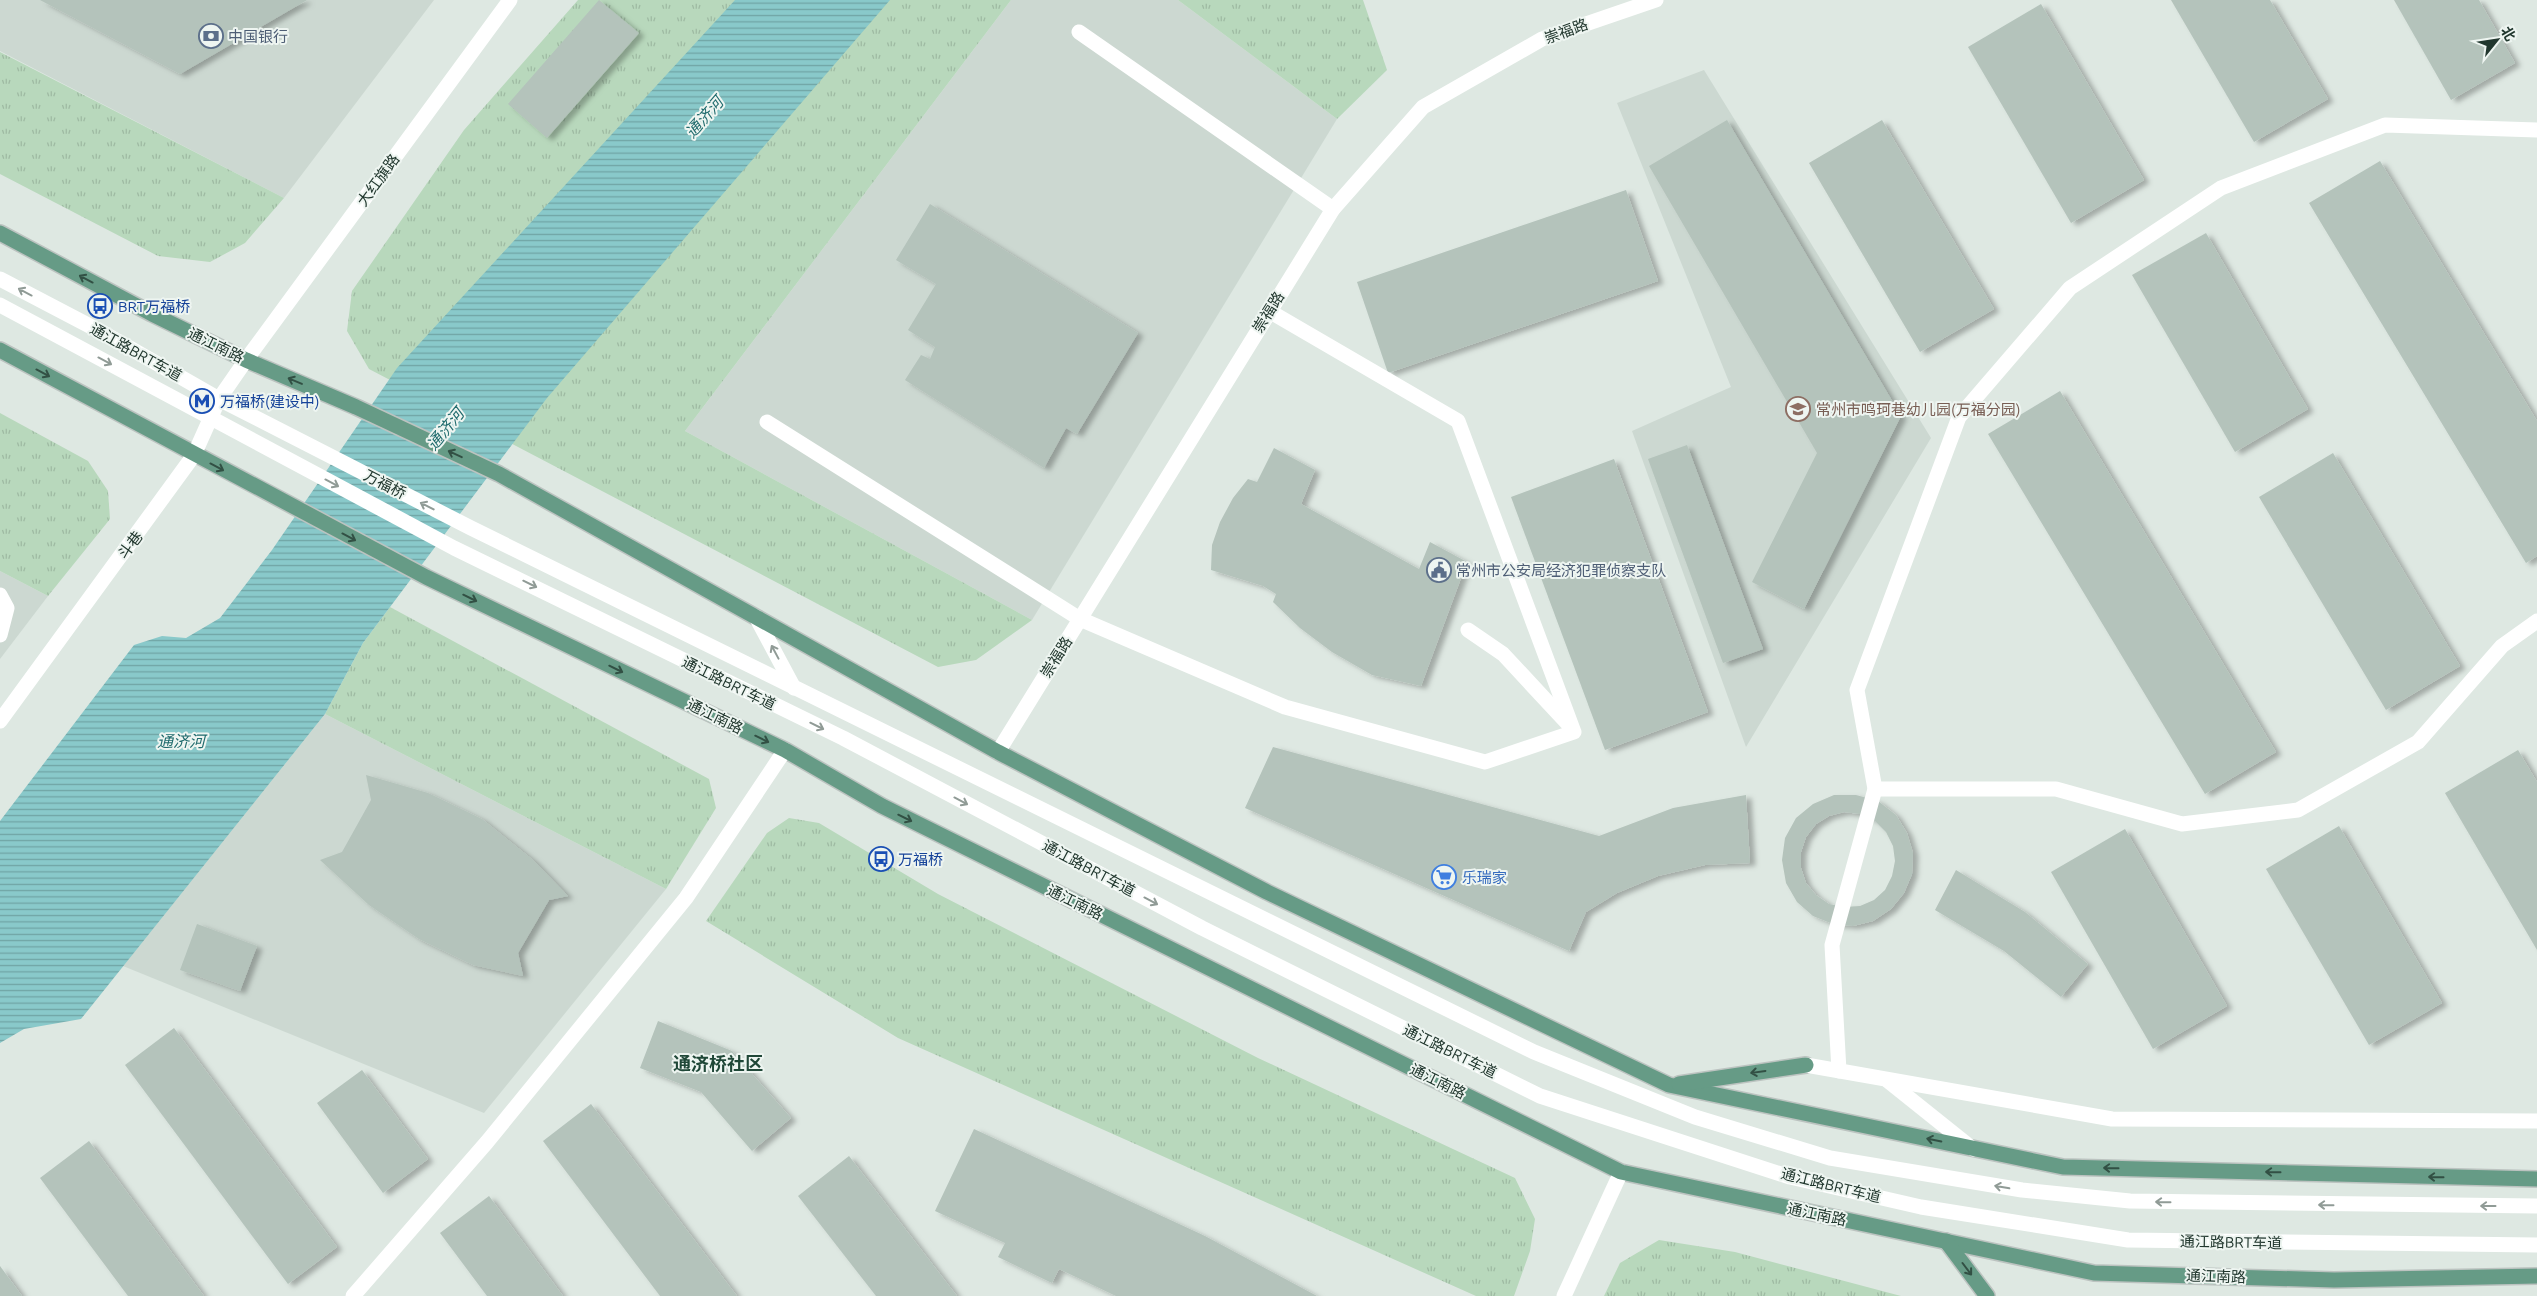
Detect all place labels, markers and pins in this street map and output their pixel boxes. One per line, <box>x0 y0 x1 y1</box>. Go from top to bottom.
bank icon: 中国银行 <box>198 23 224 49</box>
place label: 中国银行 <box>228 28 288 45</box>
bus stop icon: BRT万福桥 <box>87 293 113 319</box>
place label: BRT万福桥 <box>118 298 190 315</box>
metro station icon: 万福桥(建设中) <box>189 388 215 414</box>
place label: 万福桥(建设中) <box>220 393 319 410</box>
school or university icon: 常州市鸣珂巷幼儿园(万福分园) <box>1785 396 1811 422</box>
place label: 常州市鸣珂巷幼儿园(万福分园) <box>1816 401 2020 418</box>
public building icon: 常州市公安局经济犯罪侦察支队 <box>1426 557 1452 583</box>
place label: 常州市公安局经济犯罪侦察支队 <box>1456 562 1666 579</box>
bus stop icon: 万福桥 <box>868 846 894 872</box>
place label: 万福桥 <box>898 851 943 868</box>
supermarket icon: 乐瑞家 <box>1431 864 1457 890</box>
place label: 乐瑞家 <box>1462 869 1507 886</box>

